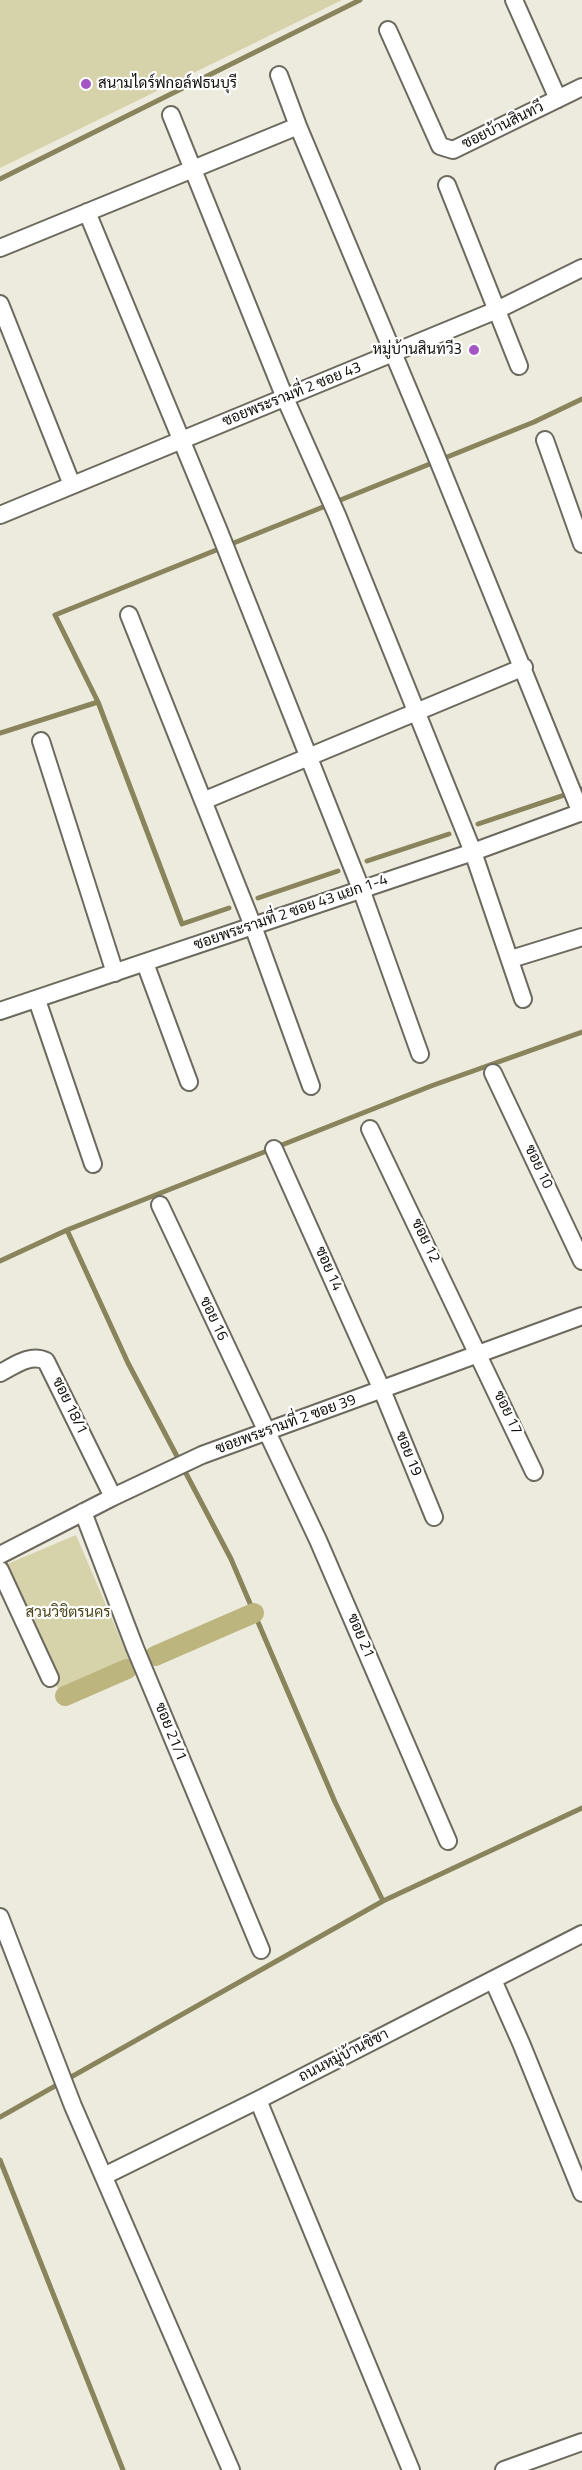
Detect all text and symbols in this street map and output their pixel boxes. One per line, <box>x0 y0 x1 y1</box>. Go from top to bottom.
place label: สนามไดร์ฟกอล์ฟธนบุรี <box>98 75 237 93</box>
marker: สนามไดร์ฟกอล์ฟธนบุรี <box>79 77 93 91</box>
street label: ซอยบ้านสินทวี <box>459 98 547 154</box>
place label: หมู่บ้านสินทวี3 <box>373 341 462 359</box>
marker: หมู่บ้านสินทวี3 <box>467 343 481 357</box>
street label: ซอยพระรามที่ 2 ซอย 43 <box>220 359 364 431</box>
street label: ซอยพระรามที่ 2 ซอย 43 แยก 1-4 <box>192 871 390 955</box>
street label: ซอย 10 <box>520 1142 556 1192</box>
street label: ซอย 12 <box>407 1216 443 1266</box>
street label: ซอย 14 <box>310 1244 346 1294</box>
street label: ซอย 16 <box>195 1294 231 1344</box>
street label: ซอย 18/1 <box>47 1375 91 1437</box>
street label: ซอย 17 <box>489 1388 525 1438</box>
street label: ซอยพระรามที่ 2 ซอย 39 <box>213 1391 359 1459</box>
street label: ซอย 19 <box>391 1429 425 1479</box>
park label: สวนวิชิตรนคร <box>26 1604 110 1622</box>
street label: ซอย 21 <box>343 1611 377 1661</box>
street label: ซอย 21/1 <box>150 1700 190 1764</box>
street label: ถนนหมู่บ้านชิชา <box>296 2026 392 2086</box>

